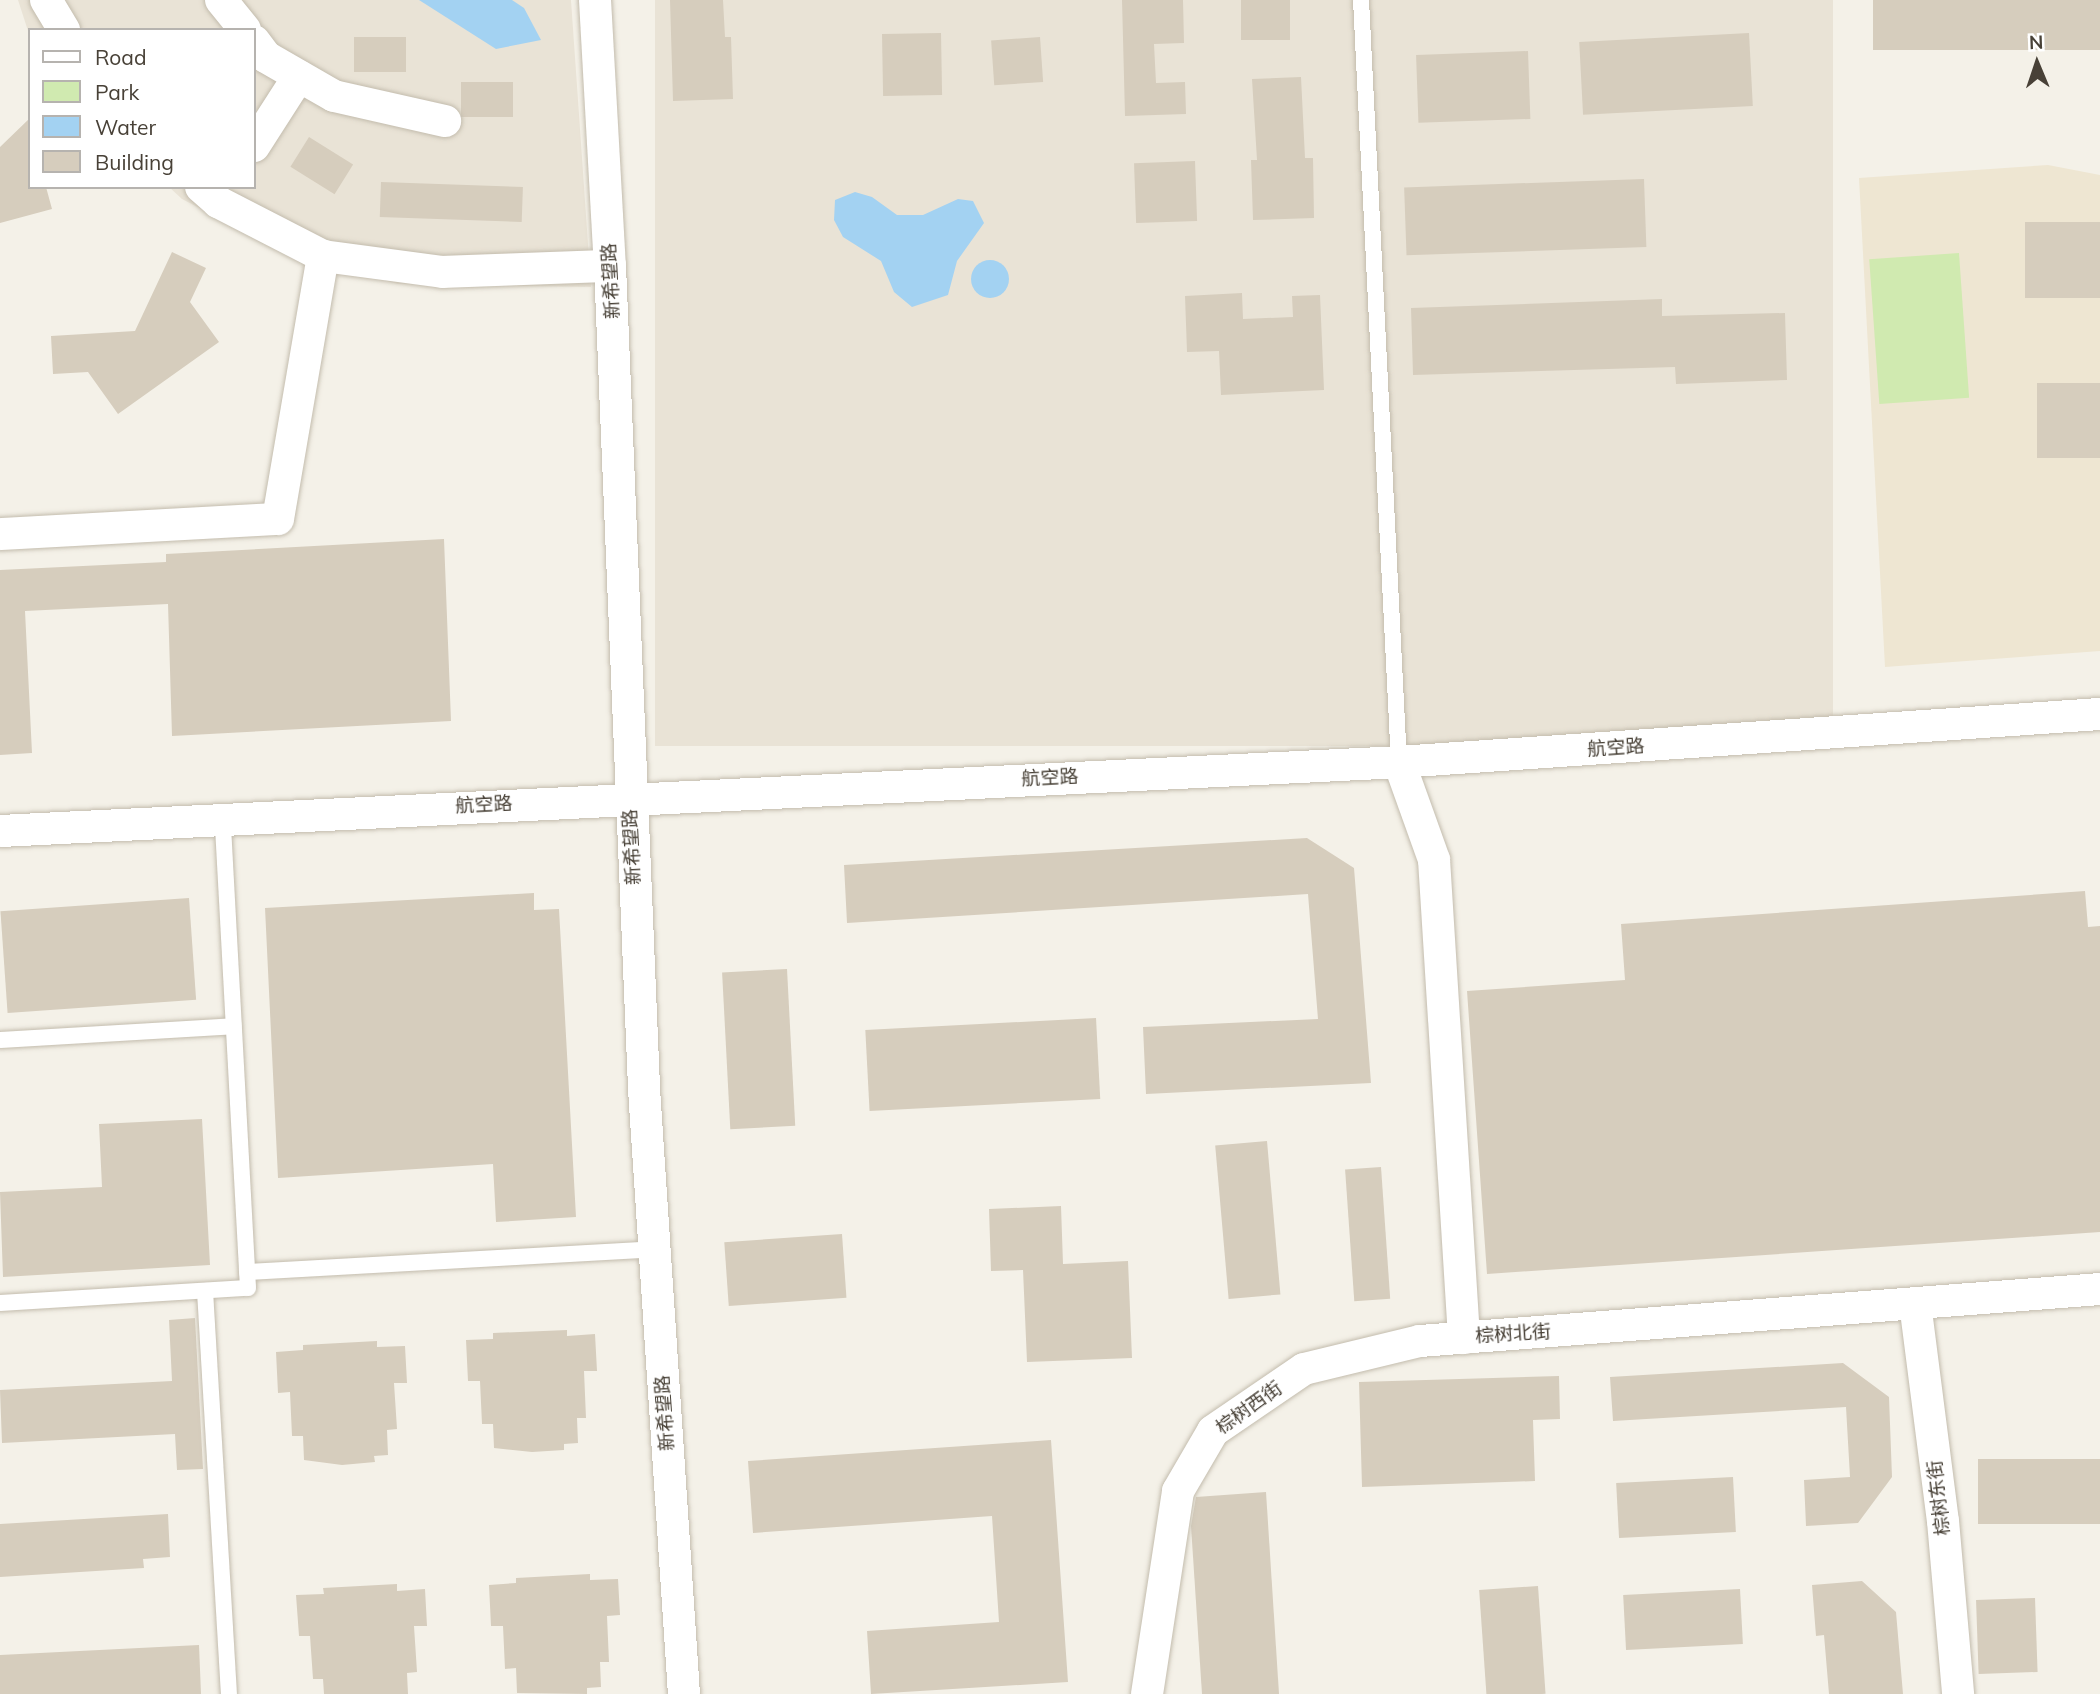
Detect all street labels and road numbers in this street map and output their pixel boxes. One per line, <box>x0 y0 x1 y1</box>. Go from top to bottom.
street label: 新希望路 <box>598 242 624 320</box>
street label: 航空路 <box>1587 735 1645 761</box>
street label: 航空路 <box>1021 765 1079 791</box>
street label: 航空路 <box>455 792 513 818</box>
street label: 新希望路 <box>619 808 645 886</box>
street label: 棕树北街 <box>1474 1320 1552 1348</box>
street label: 新希望路 <box>651 1374 679 1452</box>
street label: 棕树西街 <box>1212 1376 1286 1440</box>
street label: 棕树东街 <box>1923 1459 1955 1537</box>

